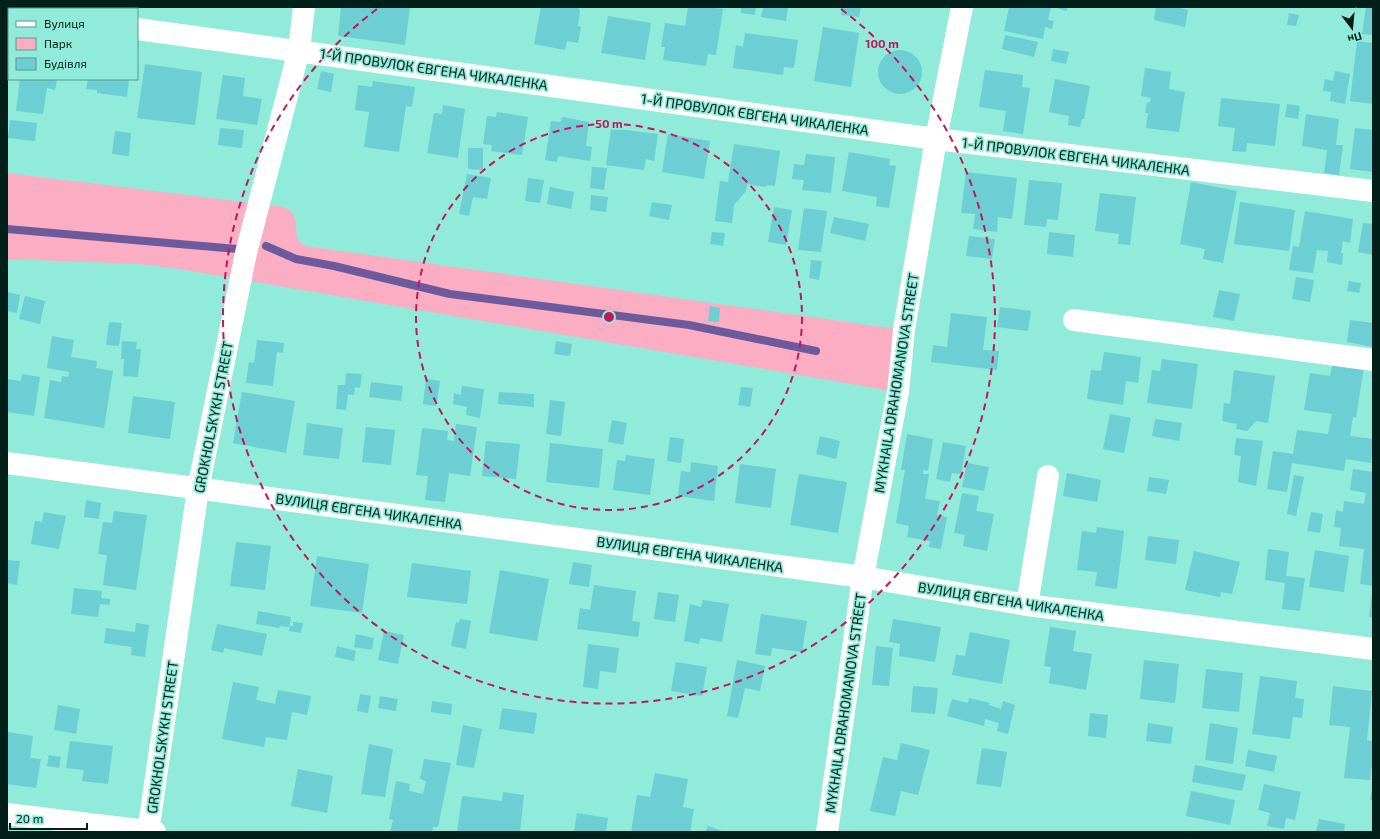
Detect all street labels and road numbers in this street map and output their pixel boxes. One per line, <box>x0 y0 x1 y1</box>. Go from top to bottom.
street label: 1-Й ПРОВУЛОК ЄВГЕНА ЧИКАЛЕНКА <box>319 45 549 93</box>
street label: 1-Й ПРОВУЛОК ЄВГЕНА ЧИКАЛЕНКА <box>640 90 870 138</box>
street label: 1-Й ПРОВУЛОК ЄВГЕНА ЧИКАЛЕНКА <box>961 134 1191 178</box>
street label: MYKHAILA DRAHOMANOVA STREET <box>870 272 922 494</box>
street label: GROKHOLSKYKH STREET <box>190 340 236 494</box>
street label: ВУЛИЦЯ ЄВГЕНА ЧИКАЛЕНКА <box>275 489 464 533</box>
street label: ВУЛИЦЯ ЄВГЕНА ЧИКАЛЕНКА <box>596 532 785 576</box>
street label: ВУЛИЦЯ ЄВГЕНА ЧИКАЛЕНКА <box>917 578 1106 624</box>
street label: MYKHAILA DRAHOMANOVA STREET <box>821 592 869 814</box>
street label: GROKHOLSKYKH STREET <box>143 659 181 815</box>

